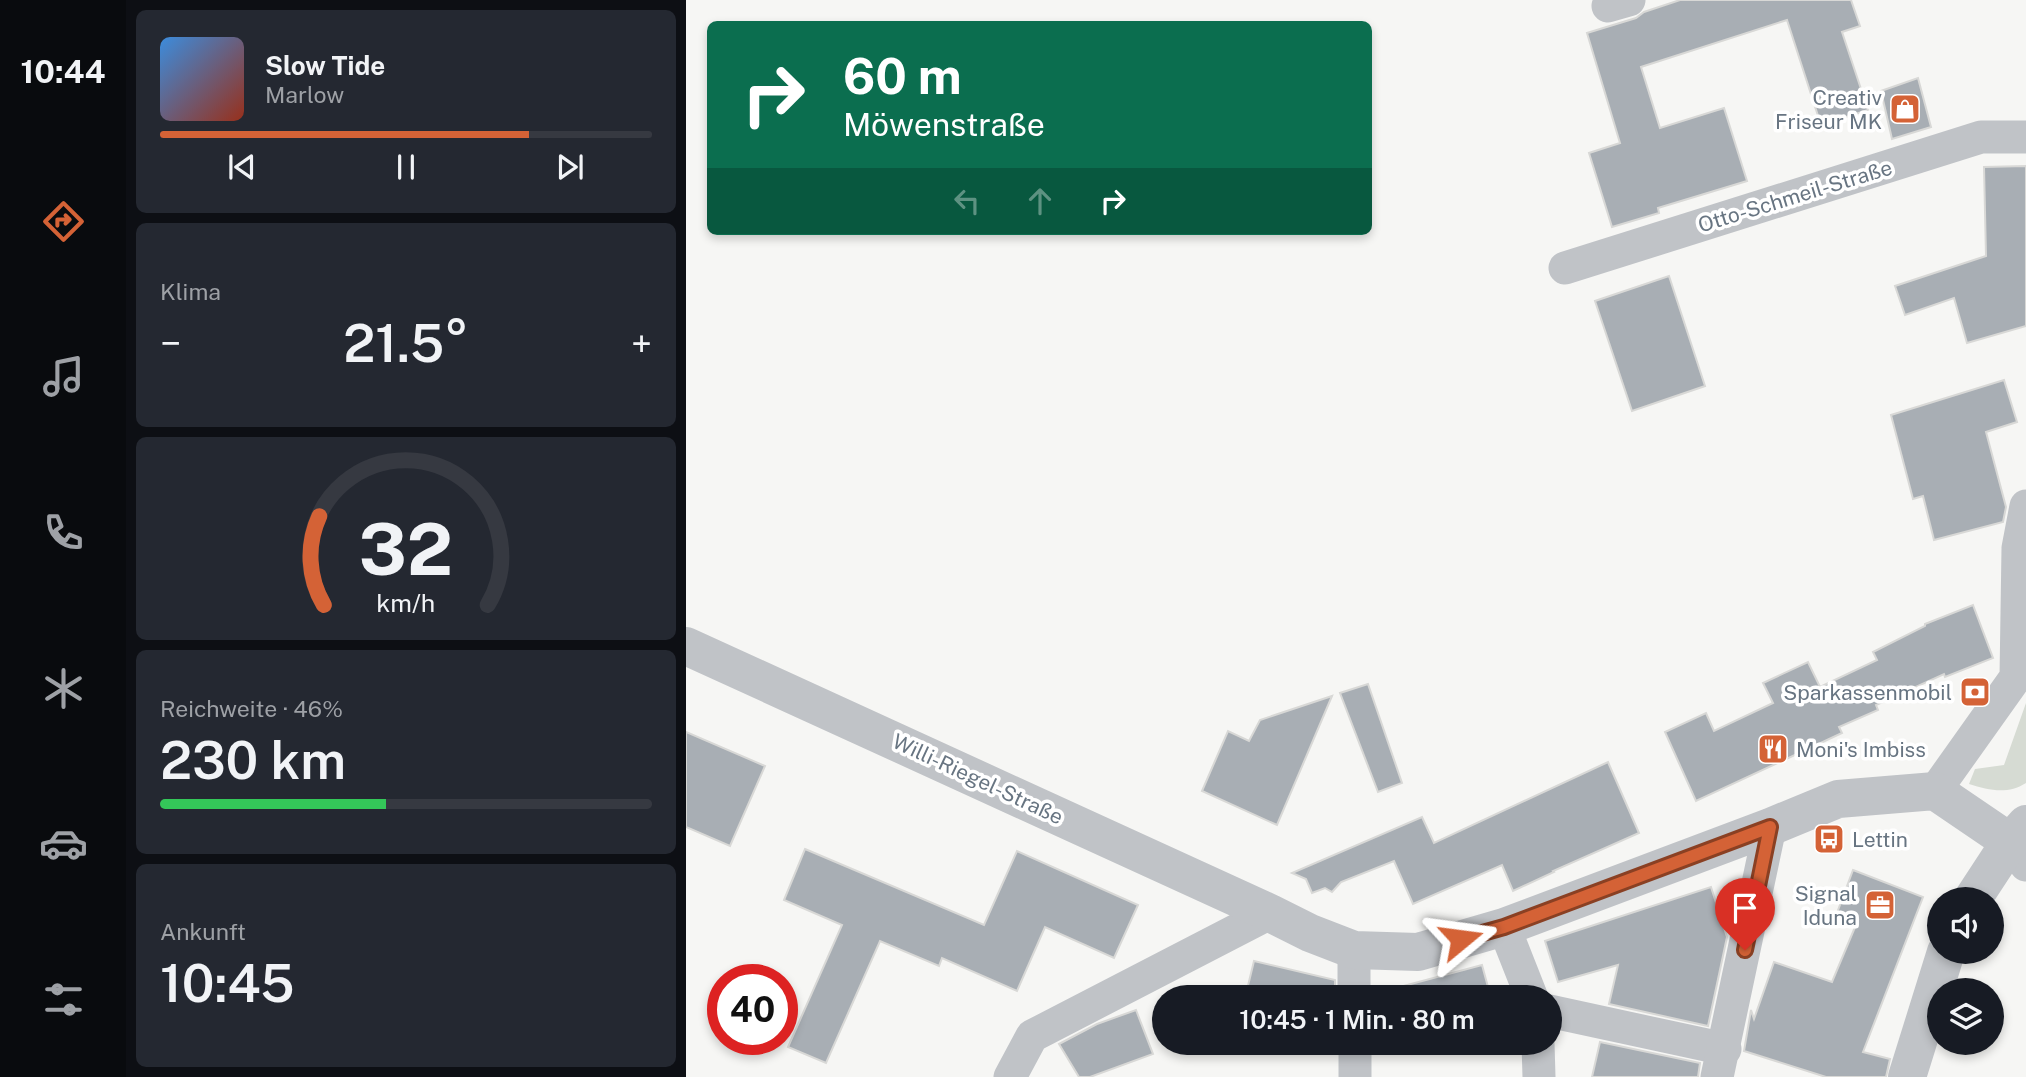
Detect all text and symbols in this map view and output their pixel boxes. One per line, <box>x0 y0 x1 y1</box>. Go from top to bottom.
text: 60 m <box>843 47 962 105</box>
icon: right <box>728 49 819 140</box>
text: Slow Tide <box>265 50 385 81</box>
text: 10:44 <box>21 53 105 90</box>
text: Marlow <box>265 81 344 108</box>
place label: Creativ Friseur MK <box>1775 85 1882 134</box>
shop icon: Creativ Friseur MK <box>1888 92 1922 126</box>
text: Möwenstraße <box>843 106 1045 143</box>
icon: previous <box>223 148 261 186</box>
icon: pause <box>387 148 425 186</box>
icon: next <box>551 148 589 186</box>
street label: Otto-Schmeil-Straße <box>1695 155 1895 237</box>
icon: left <box>948 182 986 220</box>
icon: ahead <box>1021 182 1059 220</box>
icon: right <box>1094 182 1132 220</box>
icon: directions <box>39 197 88 246</box>
text: Klima <box>160 278 221 305</box>
text: 21.5° <box>343 313 469 374</box>
text: − <box>160 321 181 366</box>
text: + <box>631 321 652 366</box>
icon: music <box>39 352 88 401</box>
text: 32 <box>359 506 453 591</box>
icon: phone <box>39 508 88 557</box>
text: km/h <box>377 587 435 617</box>
icon: climate <box>39 664 88 713</box>
bank icon: Sparkassenmobil <box>1958 675 1992 709</box>
place label: Sparkassenmobil <box>1783 680 1952 705</box>
text: Reichweite · 46% <box>160 695 343 722</box>
street label: Willi-Riegel-Straße <box>889 728 1067 830</box>
text: 230 km <box>160 730 346 791</box>
restaurant icon: Moni's Imbiss <box>1756 732 1790 766</box>
place label: Moni's Imbiss <box>1796 737 1926 762</box>
icon: car <box>39 819 88 868</box>
bus stop icon: Lettin <box>1812 822 1846 856</box>
place label: Lettin <box>1852 827 1908 852</box>
pin <box>1715 878 1775 950</box>
place label: Signal Iduna <box>1795 881 1857 930</box>
map controls <box>1927 887 2004 1055</box>
button: sound <box>1927 887 2004 964</box>
office icon: Signal Iduna <box>1863 888 1897 922</box>
icon: arrive <box>1726 889 1764 927</box>
position arrow <box>1424 902 1498 976</box>
text: Ankunft <box>160 918 246 945</box>
text: 10:45 <box>160 953 294 1014</box>
speed limit sign: 40 <box>707 964 798 1055</box>
icon: filters <box>39 975 88 1024</box>
button: layers <box>1927 978 2004 1055</box>
text: 10:45 · 1 Min. · 80 m <box>1239 1004 1475 1035</box>

